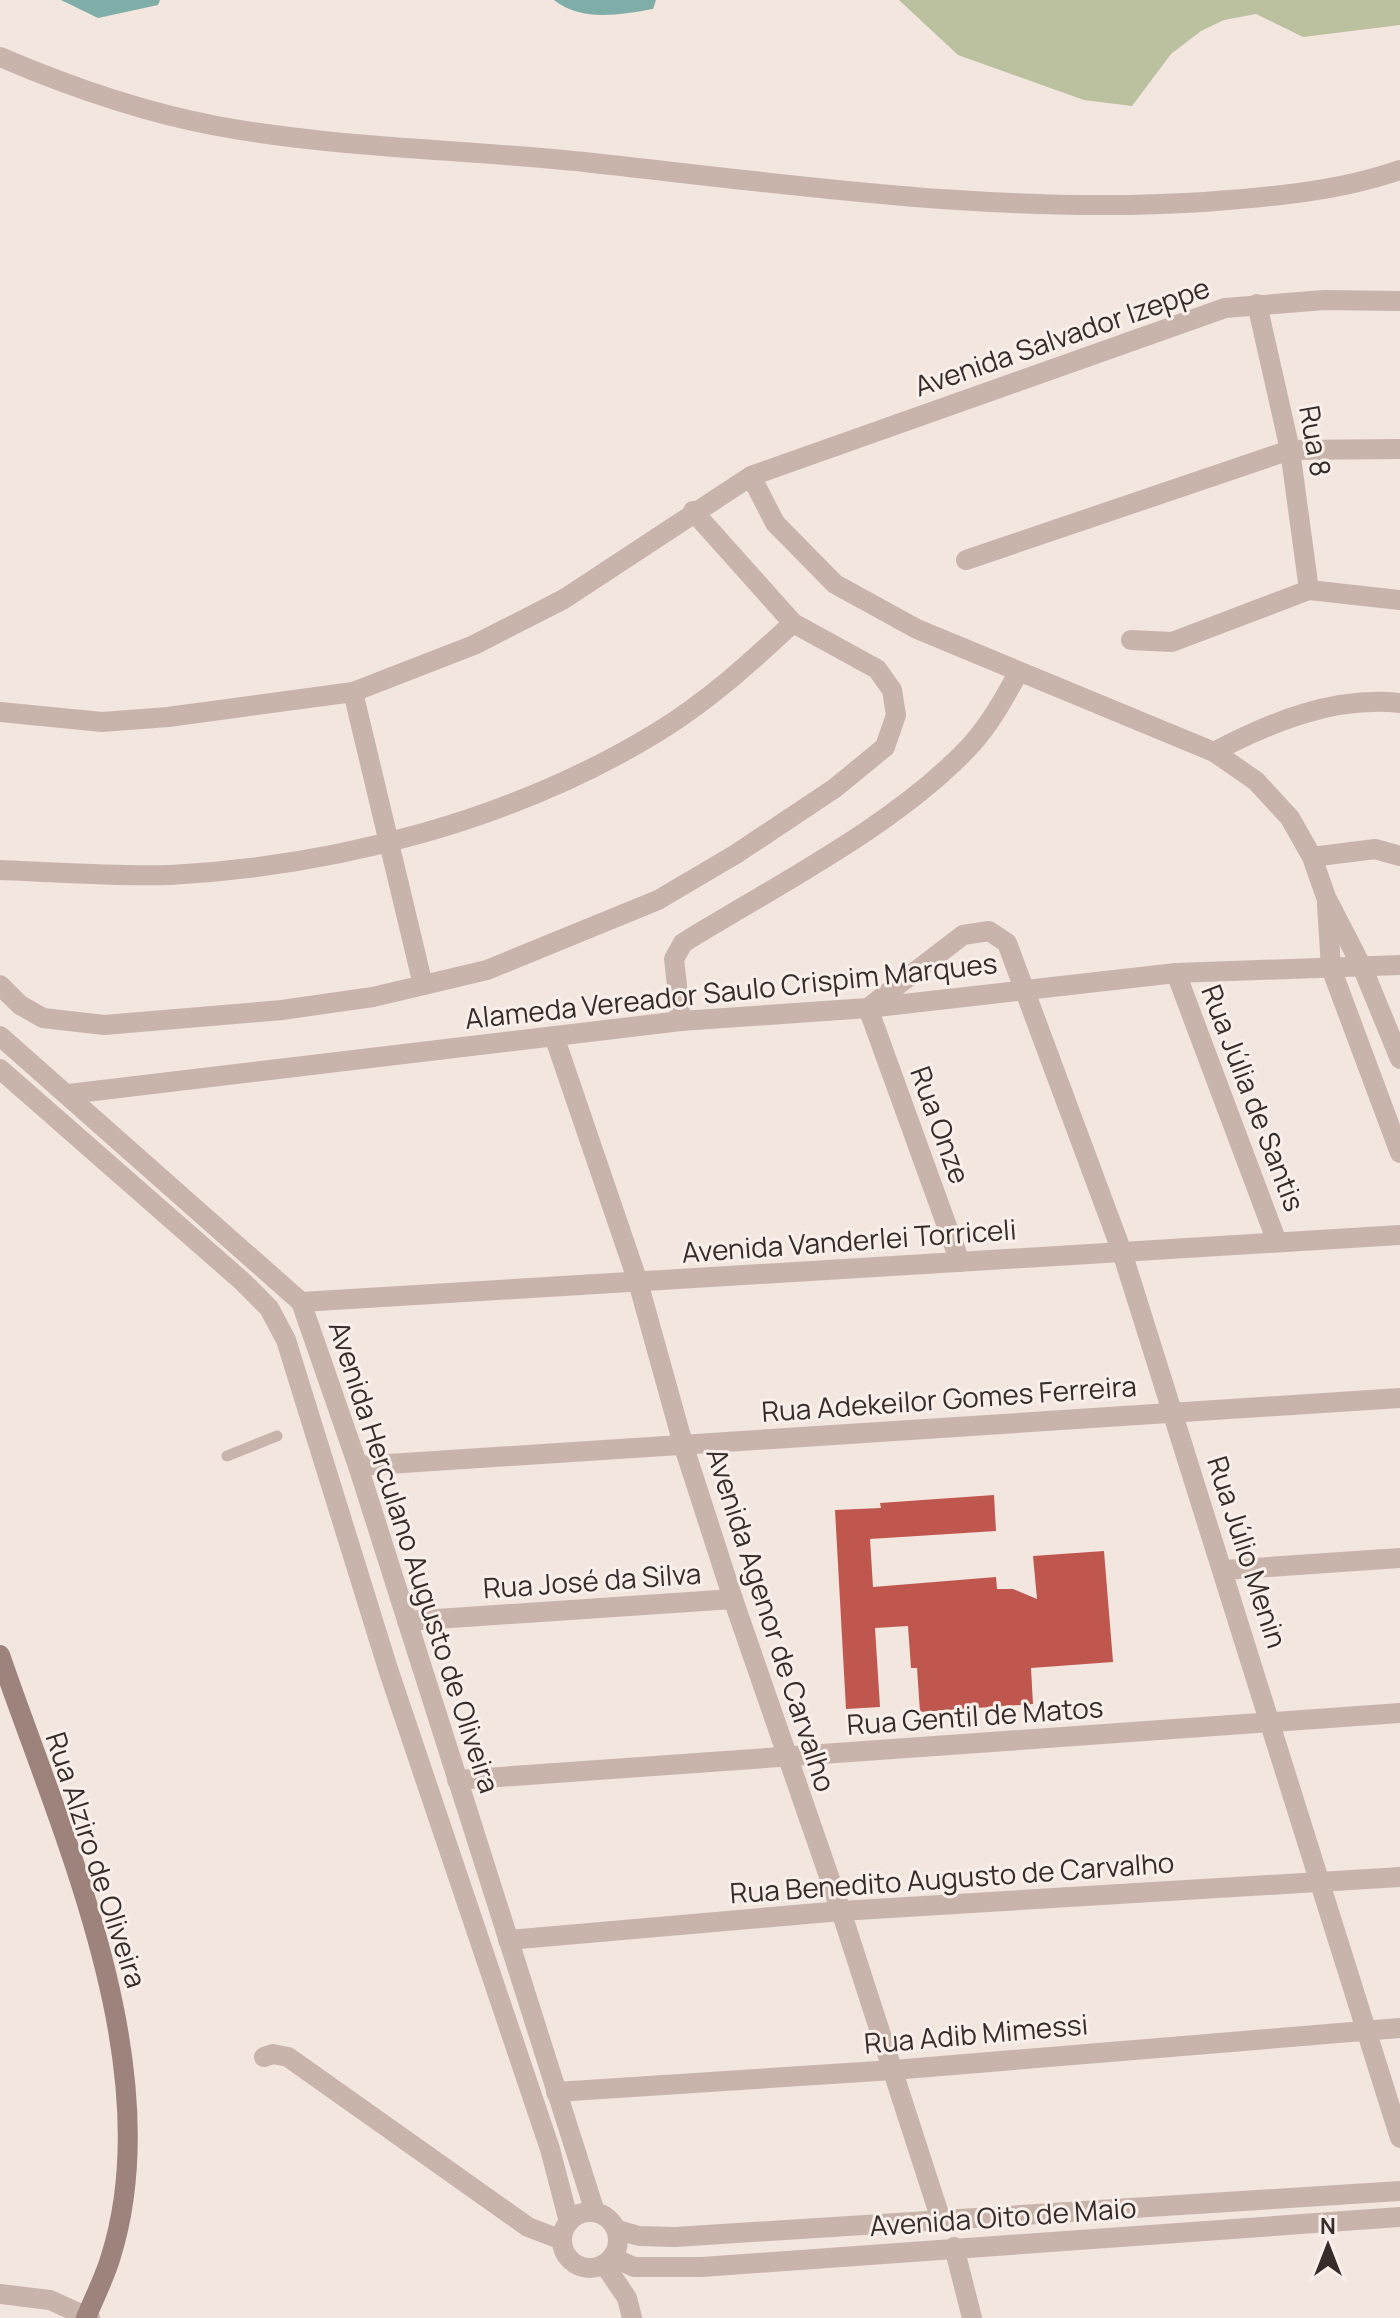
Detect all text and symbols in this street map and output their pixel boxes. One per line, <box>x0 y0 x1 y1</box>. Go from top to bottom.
street label: Avenida Salvador Izeppe <box>909 268 1214 404</box>
street label: Rua 8 <box>1291 402 1341 479</box>
street label: Alameda Vereador Saulo Crispim Marques <box>463 943 999 1037</box>
street label: Rua Júlia de Santis <box>1193 979 1315 1216</box>
street label: Rua Onze <box>902 1061 980 1189</box>
street label: Avenida Vanderlei Torriceli <box>680 1209 1017 1271</box>
street label: Avenida Herculano Augusto de Oliveira <box>321 1316 509 1798</box>
street label: Rua Adekeilor Gomes Ferreira <box>760 1366 1138 1430</box>
street label: Avenida Agenor de Carvalho <box>698 1443 846 1796</box>
street label: Rua Júlio Menin <box>1199 1451 1297 1652</box>
street label: Rua José da Silva <box>482 1553 702 1607</box>
street label: Rua Gentil de Matos <box>845 1687 1104 1743</box>
street label: Rua Alziro de Oliveira <box>38 1727 156 1992</box>
street label: Rua Benedito Augusto de Carvalho <box>728 1843 1175 1911</box>
street label: Rua Adib Mimessi <box>862 2004 1089 2062</box>
street label: Avenida Oito de Maio <box>868 2188 1138 2244</box>
north arrow <box>1288 2206 1368 2286</box>
text: N <box>1320 2211 1336 2241</box>

